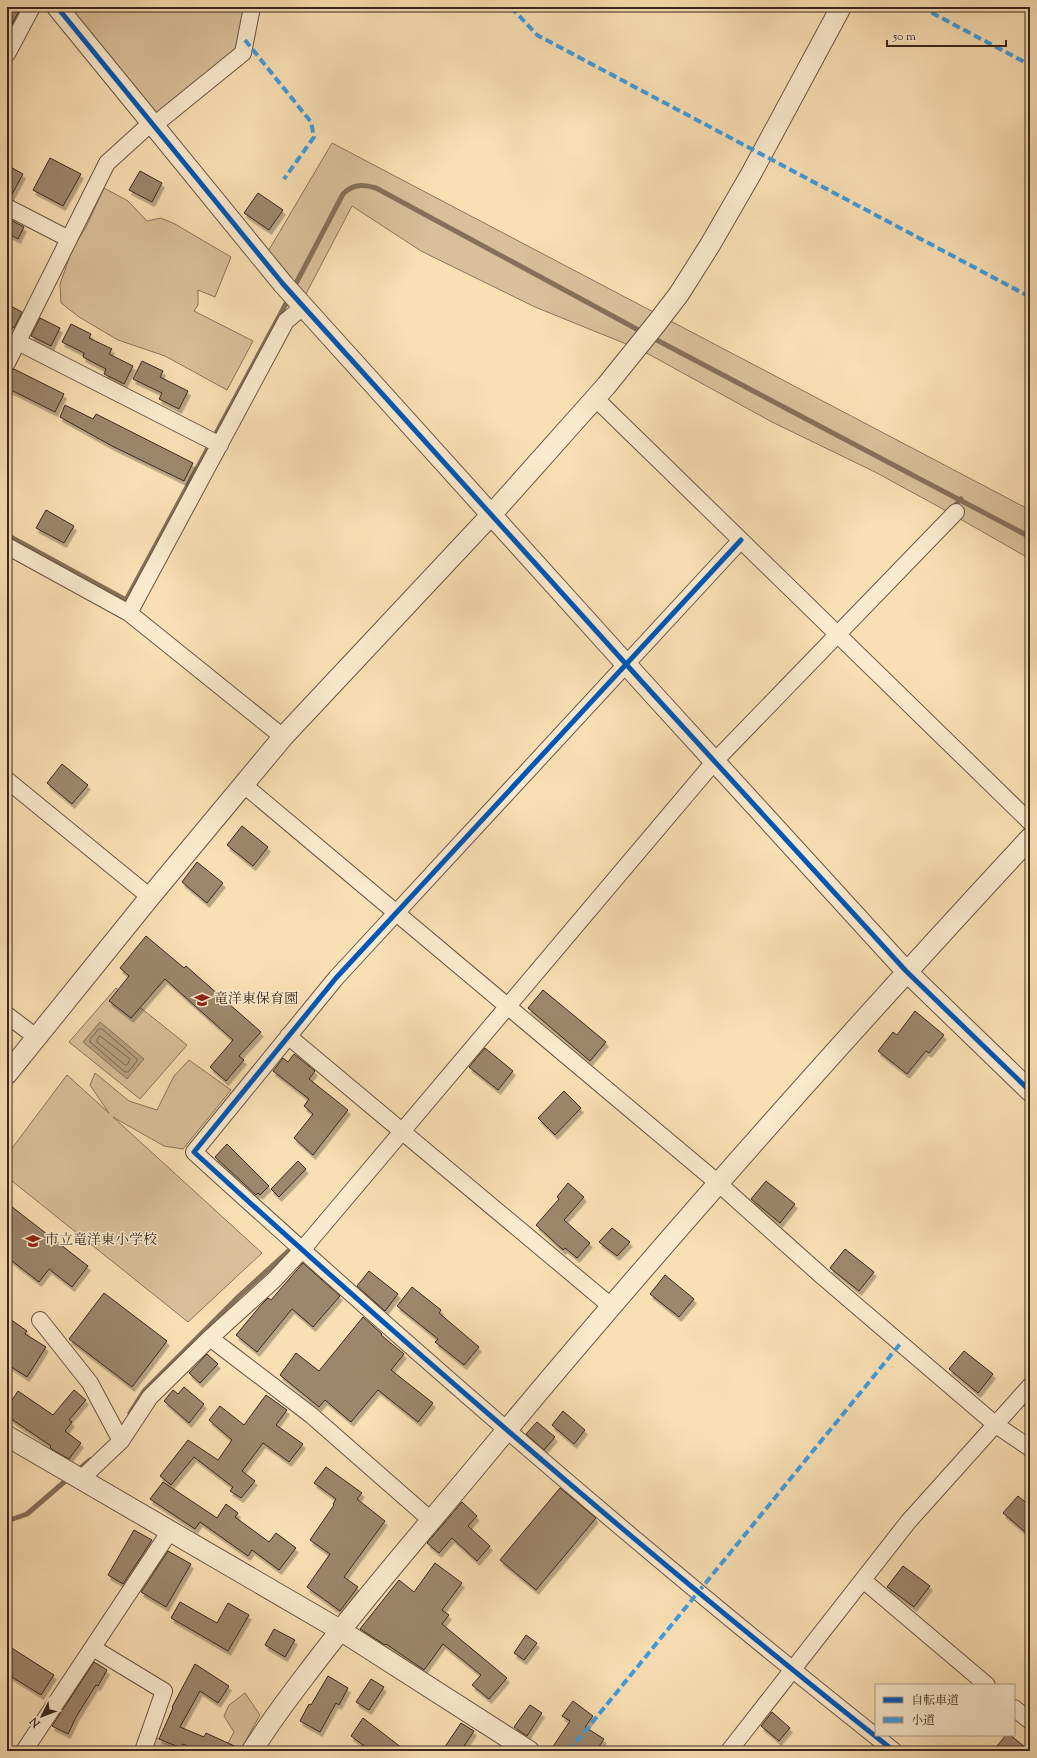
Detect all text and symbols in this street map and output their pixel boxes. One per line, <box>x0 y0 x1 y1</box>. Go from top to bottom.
scale bar <box>887 22 1006 48</box>
text: 50 m <box>892 28 916 46</box>
place label: 竜洋東保育園 <box>214 990 298 1010</box>
school or university icon: 竜洋東保育園 <box>193 991 211 1009</box>
place label: 市立竜洋東小学校 <box>45 1231 157 1251</box>
school or university icon: 市立竜洋東小学校 <box>24 1232 42 1250</box>
legend <box>875 1684 1015 1736</box>
text: 自転車道 <box>911 1692 959 1710</box>
north arrow <box>22 1696 62 1736</box>
text: 小道 <box>911 1712 935 1730</box>
text: N <box>26 1713 45 1731</box>

